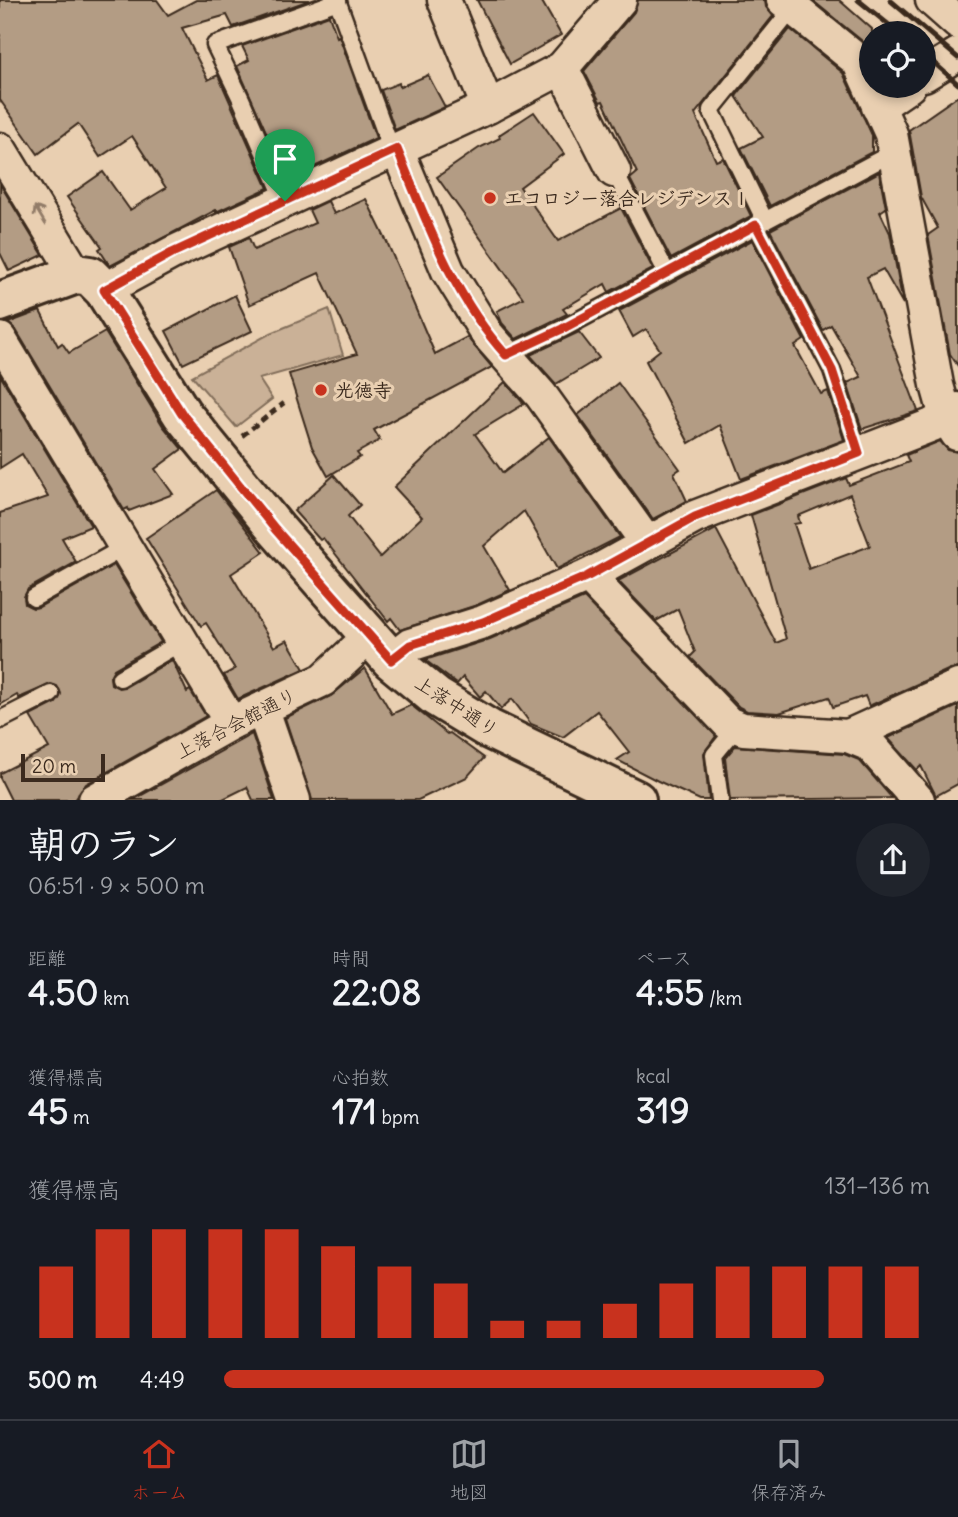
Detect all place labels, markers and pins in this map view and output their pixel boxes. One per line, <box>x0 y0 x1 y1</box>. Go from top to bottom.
pin <box>255 129 315 201</box>
place label: エコロジー落合レジデンスⅠ <box>504 186 751 210</box>
marker: エコロジー落合レジデンスⅠ <box>482 190 498 206</box>
place label: 光徳寺 <box>335 378 392 402</box>
marker: 光徳寺 <box>313 382 329 398</box>

